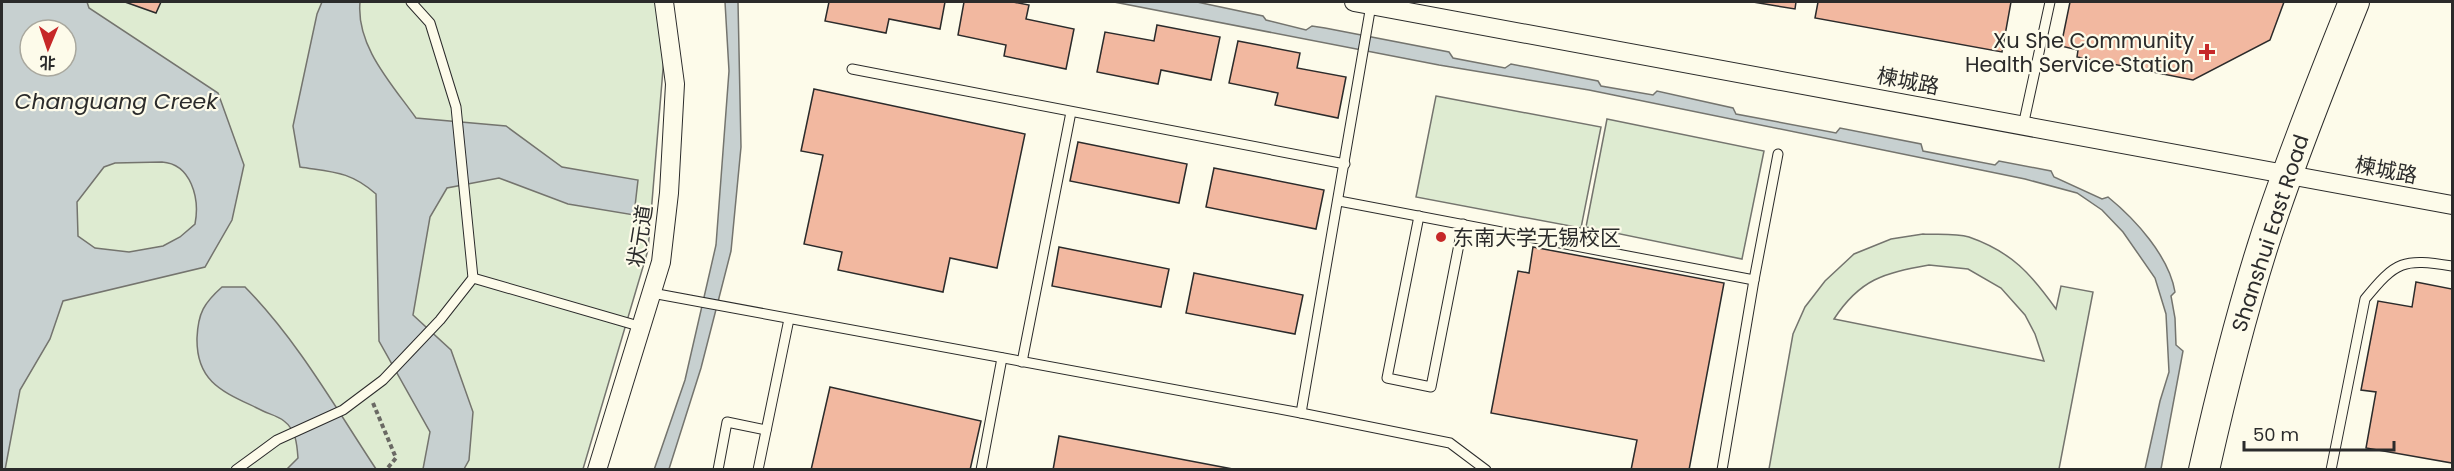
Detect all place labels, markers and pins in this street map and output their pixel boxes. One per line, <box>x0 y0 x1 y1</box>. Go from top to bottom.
place label: Xu She Community Health Service Station <box>1965 26 2194 79</box>
marker: Xu She Community Health Service Station <box>2198 43 2216 61</box>
place label: 东南大学无锡校区 <box>1453 223 1621 252</box>
marker: 东南大学无锡校区 <box>1434 230 1448 244</box>

